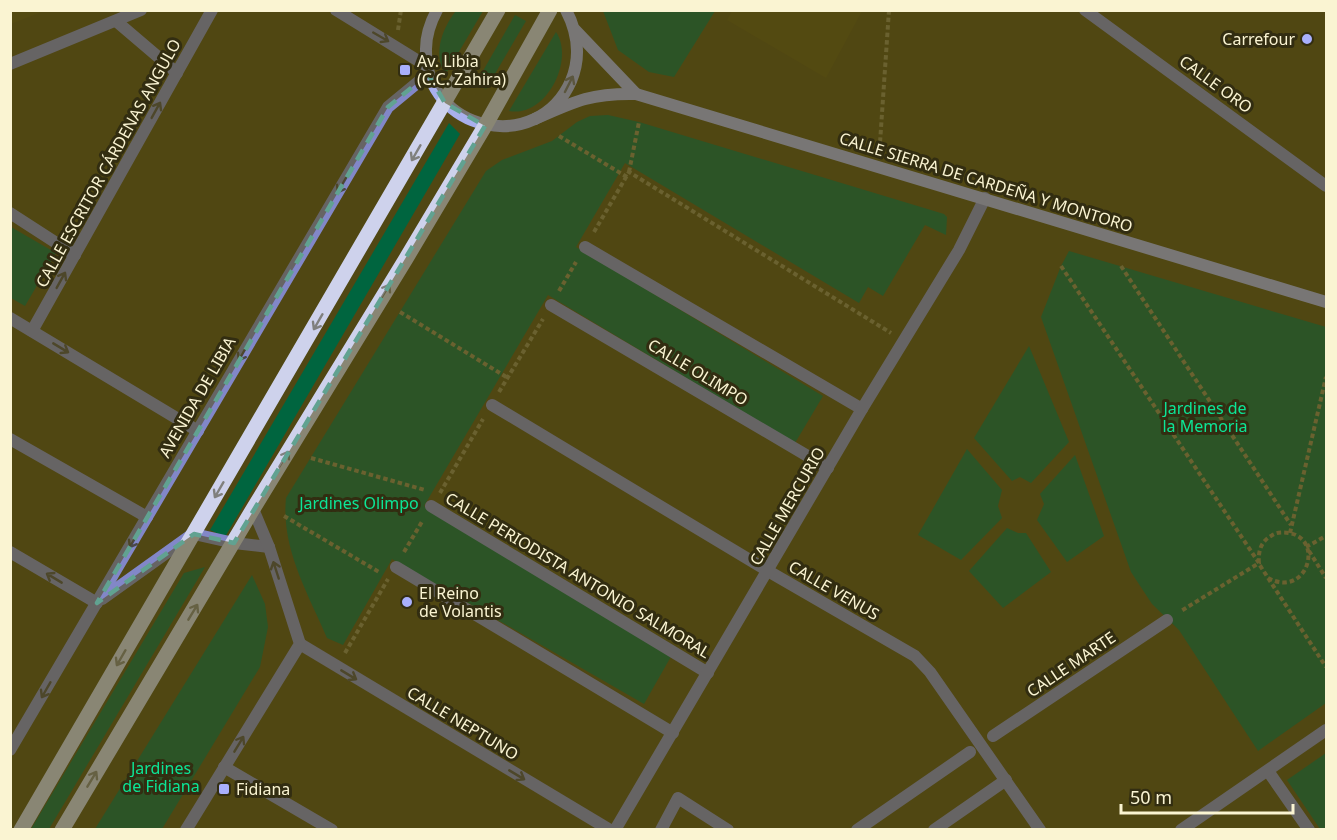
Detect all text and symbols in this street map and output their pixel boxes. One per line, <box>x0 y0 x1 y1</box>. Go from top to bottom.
place label: Carrefour <box>1222 28 1295 50</box>
one-way arrow <box>372 31 389 43</box>
marker: Carrefour <box>1300 32 1314 46</box>
street label: CALLE ESCRITOR CÁRDENAS ANGULO <box>30 35 186 291</box>
place label: Av. Libia (C.C. Zahira) <box>417 50 506 90</box>
street label: CALLE ORO <box>1175 50 1257 118</box>
marker: Av. Libia (C.C. Zahira) <box>398 63 412 77</box>
one-way arrow <box>563 76 575 94</box>
one-way arrow <box>150 102 162 119</box>
street label: CALLE SIERRA DE CARDEÑA Y MONTORO <box>837 127 1135 237</box>
one-way arrow <box>410 144 422 161</box>
one-way arrow <box>336 176 348 193</box>
one-way arrow <box>55 272 67 289</box>
one-way arrow <box>380 284 392 301</box>
one-way arrow <box>311 313 323 330</box>
street label: AVENIDA DE LIBIA <box>153 332 241 461</box>
street label: CALLE OLIMPO <box>644 333 752 411</box>
one-way arrow <box>52 343 69 355</box>
one-way arrow <box>237 344 249 361</box>
park label: Jardines de la Memoria <box>1161 397 1248 437</box>
street label: CALLE MERCURIO <box>744 443 830 569</box>
one-way arrow <box>278 451 290 468</box>
one-way arrow <box>213 481 225 498</box>
street label: CALLE PERIODISTA ANTONIO SALMORAL <box>441 487 715 663</box>
park label: Jardines Olimpo <box>297 492 419 514</box>
one-way arrow <box>127 531 139 548</box>
street label: CALLE VENUS <box>785 555 884 625</box>
one-way arrow <box>270 561 281 580</box>
one-way arrow <box>46 571 63 583</box>
place label: El Reino de Volantis <box>419 582 502 622</box>
marker: El Reino de Volantis <box>400 595 414 609</box>
one-way arrow <box>187 604 199 621</box>
street label: CALLE MARTE <box>1022 626 1120 702</box>
one-way arrow <box>115 649 126 667</box>
one-way arrow <box>340 669 357 681</box>
one-way arrow <box>40 681 52 698</box>
street label: CALLE NEPTUNO <box>403 681 523 765</box>
one-way arrow <box>233 736 245 753</box>
park label: Jardines de Fidiana <box>122 757 200 797</box>
one-way arrow <box>508 769 525 781</box>
one-way arrow <box>87 771 99 788</box>
scale bar <box>1121 777 1294 815</box>
place label: Fidiana <box>236 778 290 800</box>
marker: Fidiana <box>217 782 231 796</box>
text: 50 m <box>1130 785 1172 809</box>

